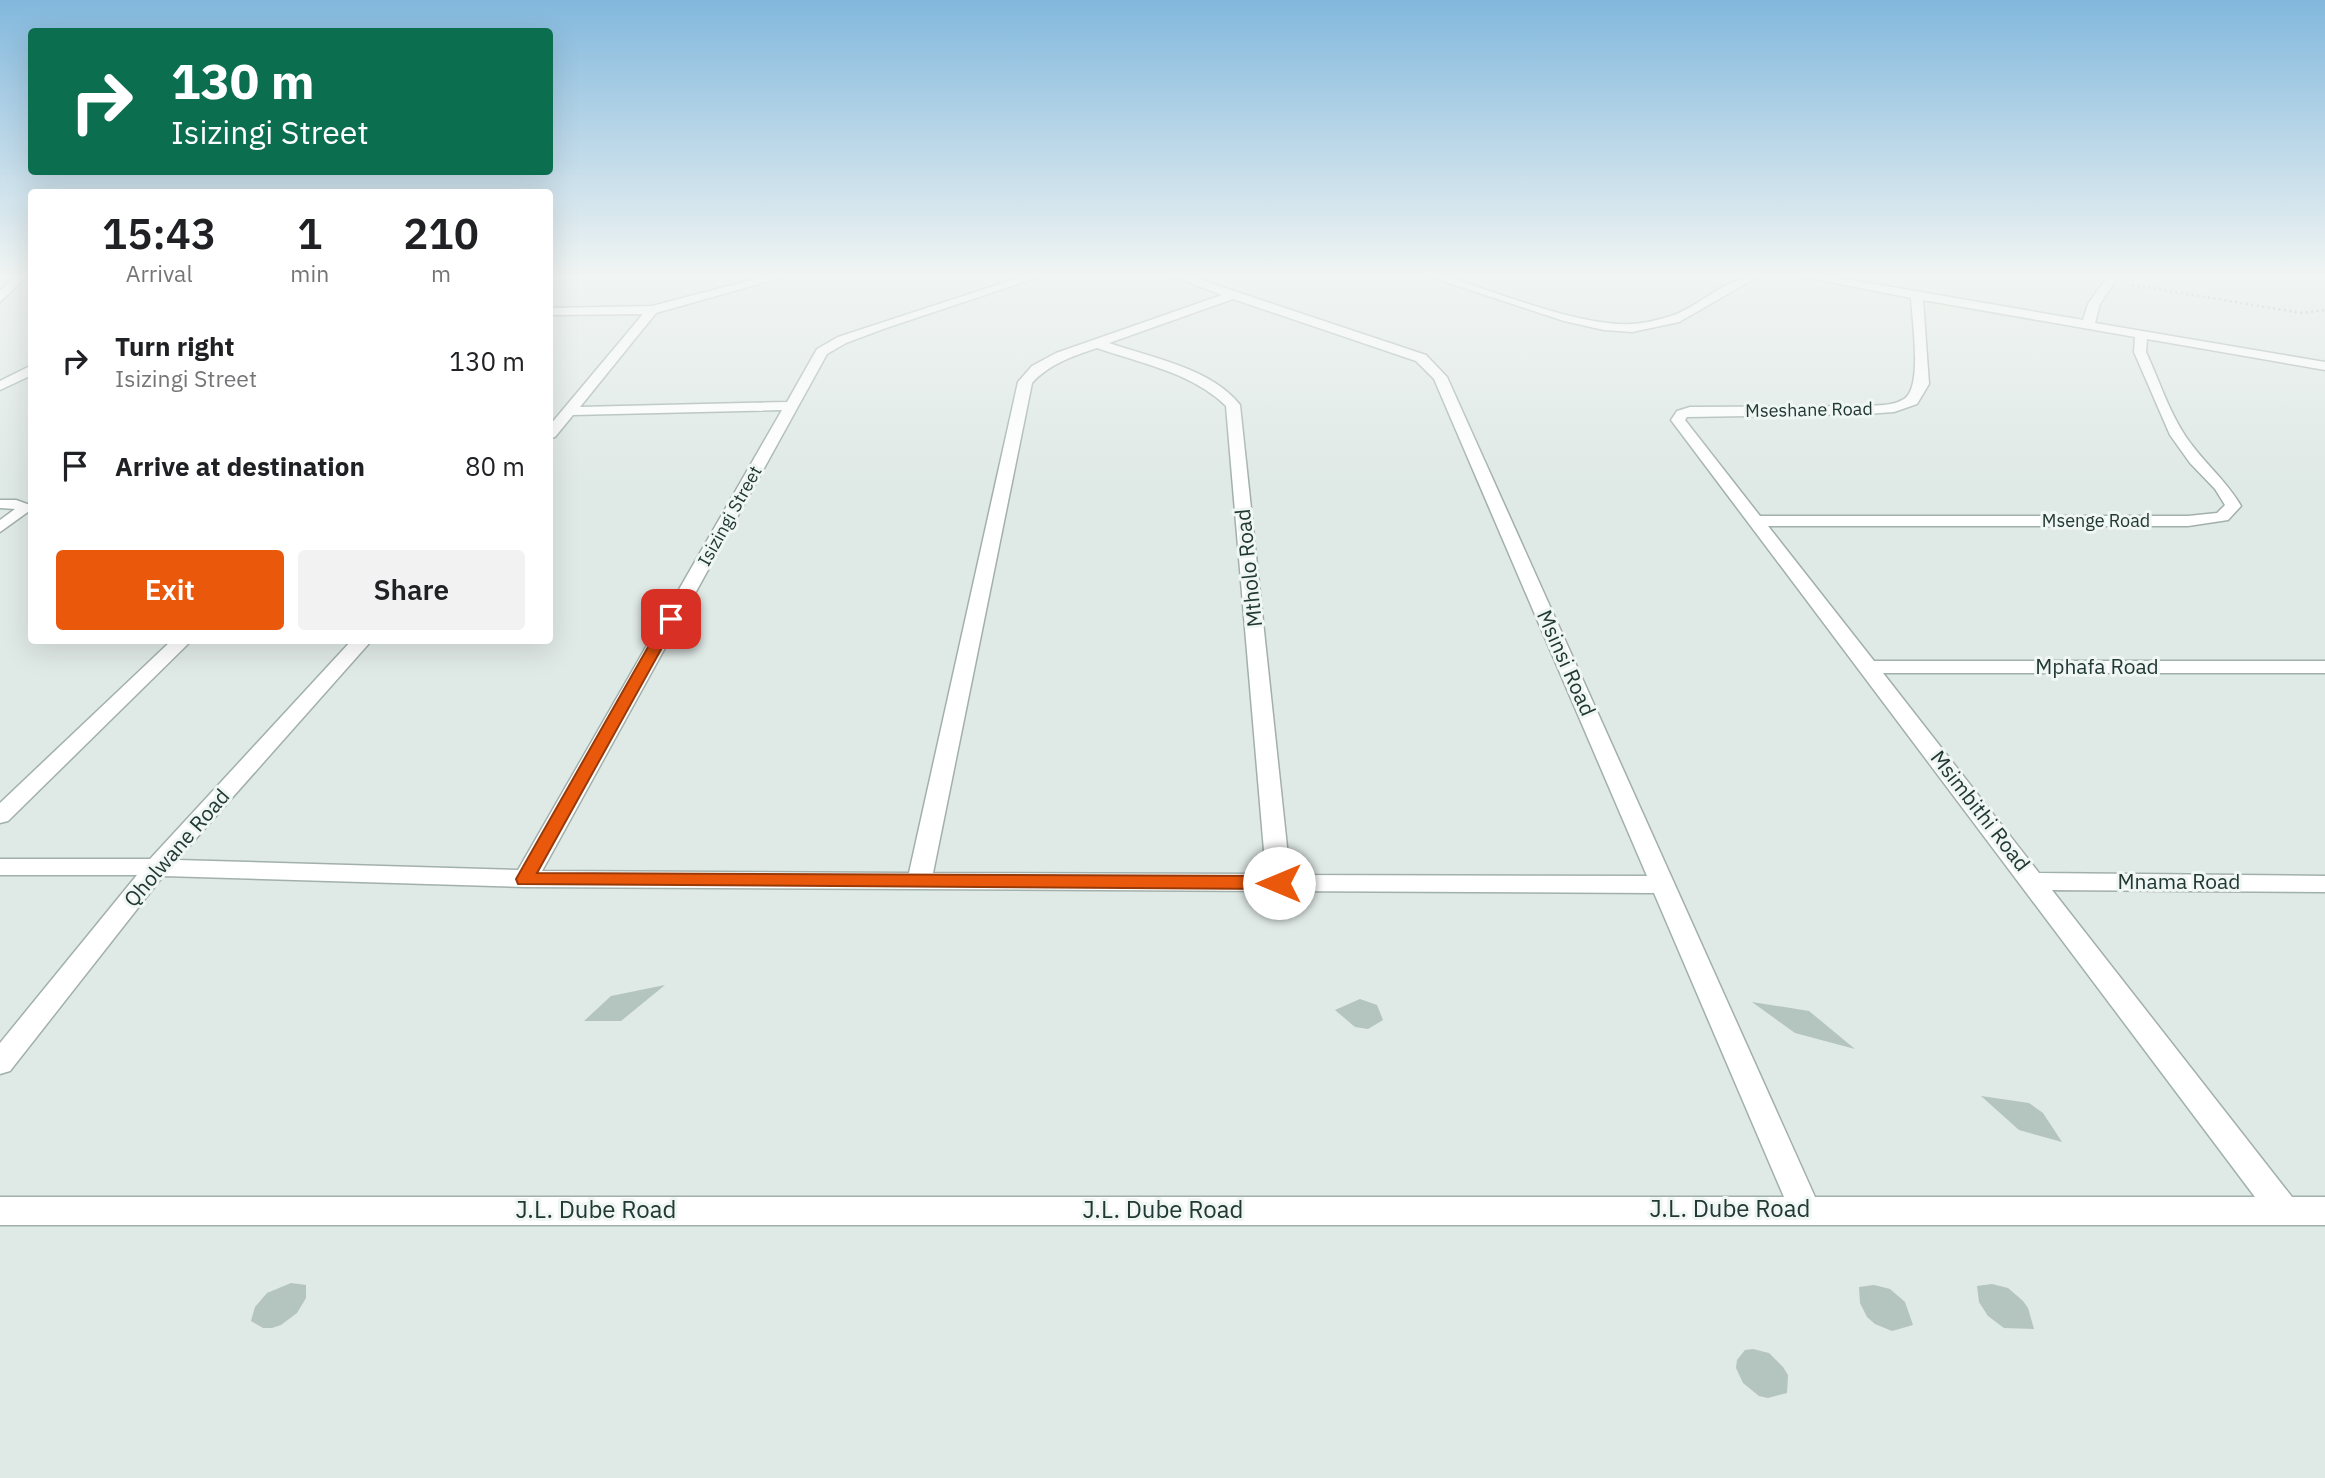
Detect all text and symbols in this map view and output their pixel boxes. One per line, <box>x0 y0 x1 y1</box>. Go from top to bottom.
text: 130 m <box>171 49 315 112</box>
icon: right <box>56 56 147 147</box>
text: Isizingi Street <box>171 111 369 153</box>
text: 15:43 <box>102 206 216 261</box>
text: 1 <box>297 206 322 261</box>
text: 210 <box>403 206 479 261</box>
text: Arrival <box>126 258 193 288</box>
text: min <box>290 258 329 288</box>
text: m <box>431 258 451 288</box>
text: Turn right <box>115 329 234 363</box>
icon: right <box>56 342 94 380</box>
text: 130 m <box>449 344 525 378</box>
text: Isizingi Street <box>115 363 257 393</box>
street label: Mseshane Road <box>1745 397 1873 422</box>
icon: arrive <box>56 447 94 485</box>
text: Arrive at destination <box>115 449 365 483</box>
text: 80 m <box>465 449 525 483</box>
street label: Isizingi Street <box>693 462 767 570</box>
street label: Mtholo Road <box>1228 508 1268 629</box>
street label: Msenge Road <box>2042 509 2150 532</box>
button: Exit <box>56 550 284 630</box>
button: Share <box>298 550 525 630</box>
pin <box>641 589 701 649</box>
icon: arrive <box>652 600 690 638</box>
street label: Msinsi Road <box>1531 605 1603 720</box>
street label: Mphafa Road <box>2035 652 2159 680</box>
street label: Msimbithi Road <box>1925 744 2037 877</box>
street label: Qholwane Road <box>117 782 235 912</box>
position arrow <box>1242 846 1316 920</box>
street label: Mnama Road <box>2118 867 2240 895</box>
street label: J.L. Dube Road <box>1650 1192 1810 1224</box>
street label: J.L. Dube Road <box>516 1193 676 1225</box>
street label: J.L. Dube Road <box>1083 1193 1243 1225</box>

